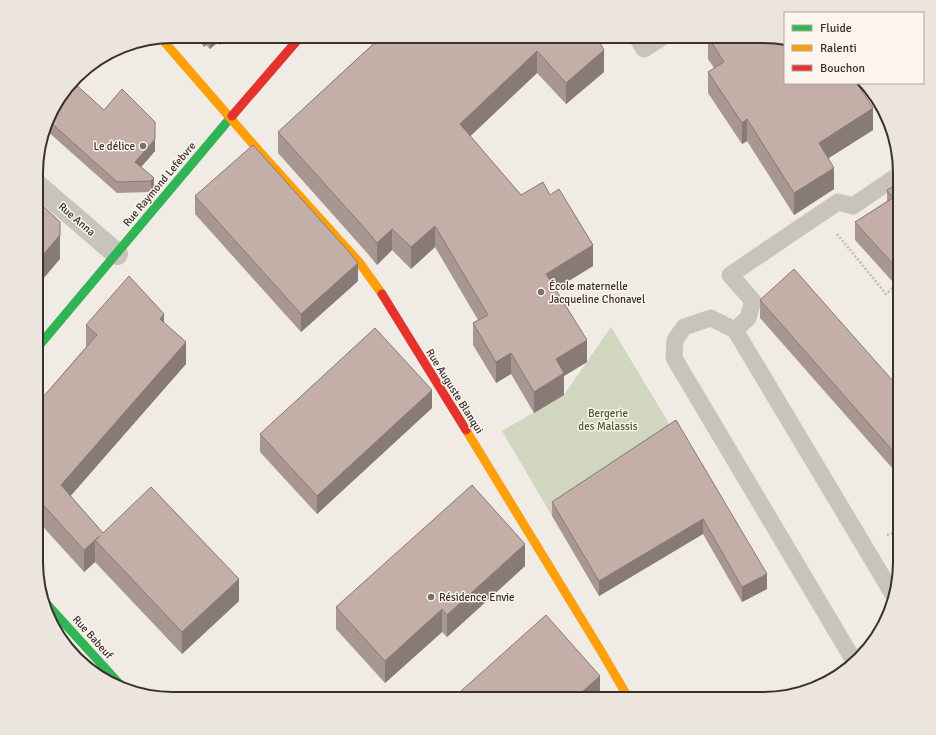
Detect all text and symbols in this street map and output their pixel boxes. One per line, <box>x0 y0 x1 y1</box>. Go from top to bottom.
legend <box>784 12 924 84</box>
text: Fluide <box>820 21 852 36</box>
text: Ralenti <box>820 41 857 56</box>
text: Bouchon <box>820 61 865 76</box>
street label: Rue Raymond Lefebvre <box>120 139 199 229</box>
place label: Le délice <box>93 140 135 153</box>
marker: Le délice <box>138 141 148 151</box>
street label: Rue Anna <box>56 200 98 239</box>
place label: École maternelle Jacqueline Chonavel <box>549 279 645 306</box>
marker: École maternelle Jacqueline Chonavel <box>536 287 546 297</box>
street label: Rue Auguste Blanqui <box>423 346 486 436</box>
park label: Bergerie des Malassis <box>578 407 638 433</box>
place label: Résidence Envie <box>439 591 515 604</box>
marker: Résidence Envie <box>426 592 436 602</box>
street label: Rue Babeuf <box>70 613 116 663</box>

